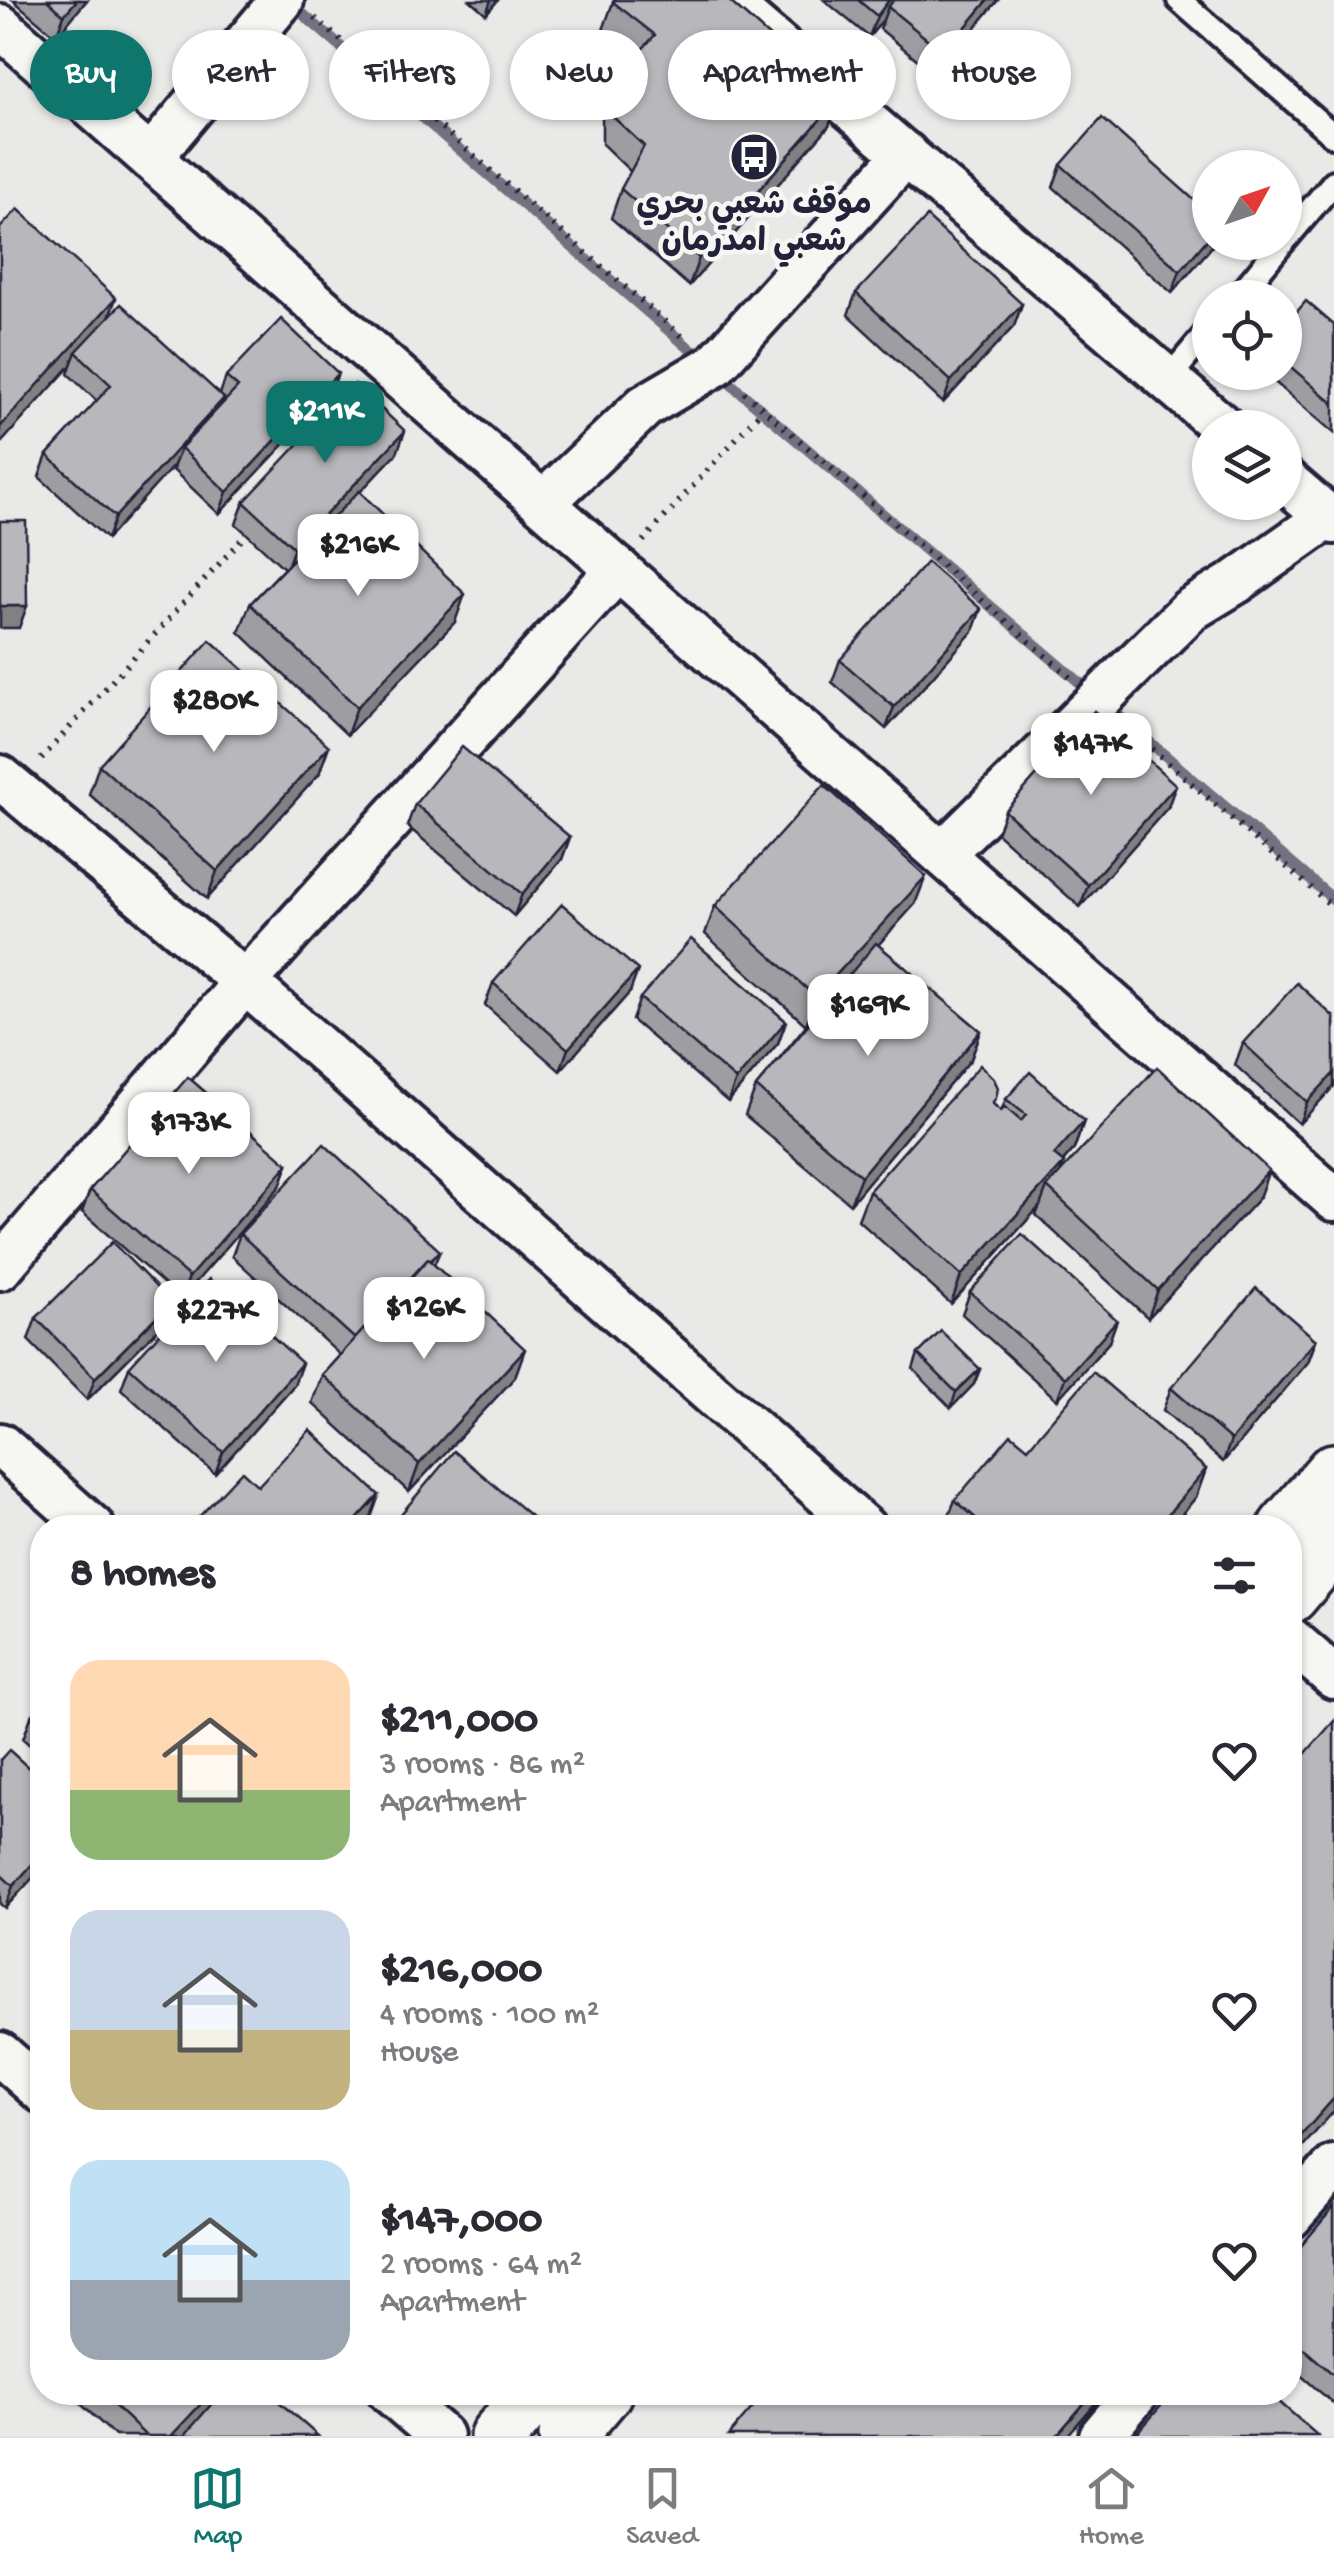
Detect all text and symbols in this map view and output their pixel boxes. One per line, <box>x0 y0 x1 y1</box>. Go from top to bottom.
chip: Buy <box>30 30 152 120</box>
chip: Rent <box>172 30 309 120</box>
chip: Filters <box>329 30 490 120</box>
chip: New <box>510 30 648 120</box>
chip: Apartment <box>668 30 896 120</box>
chip: House <box>916 30 1071 120</box>
bus stop icon: موقف شعبي بحري شعبي امدرمان <box>728 131 780 183</box>
north arrow <box>1192 150 1302 260</box>
map controls <box>1192 150 1302 520</box>
place label: موقف شعبي بحري شعبي امدرمان <box>636 185 872 268</box>
button: locate <box>1192 280 1302 390</box>
pin: $211K <box>255 381 395 466</box>
text: $211K <box>288 394 362 432</box>
button: layers <box>1192 410 1302 520</box>
pin: $216K <box>288 514 428 599</box>
text: $216K <box>320 527 396 565</box>
pin: $280K <box>144 670 284 755</box>
text: $280K <box>172 683 256 721</box>
pin: $147K <box>1021 713 1161 798</box>
text: $147K <box>1053 726 1129 764</box>
pin: $169K <box>798 974 938 1059</box>
text: $169K <box>829 987 907 1025</box>
pin: $173K <box>119 1092 259 1177</box>
text: $173K <box>150 1105 228 1143</box>
pin: $126K <box>354 1277 494 1362</box>
pin: $227K <box>146 1280 286 1365</box>
text: $126K <box>386 1290 462 1328</box>
text: $227K <box>176 1293 256 1331</box>
icon: filters <box>1207 1548 1262 1603</box>
text: 8 homes <box>70 1551 214 1600</box>
text: $211,000 <box>380 1698 538 1747</box>
icon: home <box>150 1700 270 1820</box>
icon: heart <box>1207 1733 1262 1788</box>
text: 3 rooms · 86 m² <box>380 1747 585 1785</box>
text: Apartment <box>380 1785 524 1823</box>
text: $216,000 <box>380 1948 542 1997</box>
icon: home <box>150 1950 270 2070</box>
icon: heart <box>1207 1983 1262 2038</box>
text: 4 rooms · 100 m² <box>380 1997 599 2035</box>
text: House <box>380 2035 458 2073</box>
text: $147,000 <box>380 2198 542 2247</box>
icon: home <box>150 2200 270 2320</box>
icon: heart <box>1207 2233 1262 2288</box>
text: 2 rooms · 64 m² <box>380 2247 582 2285</box>
text: Apartment <box>380 2285 524 2323</box>
tab: Map <box>190 2461 245 2554</box>
tab: Saved <box>626 2461 698 2554</box>
tab: Home <box>1079 2461 1144 2554</box>

